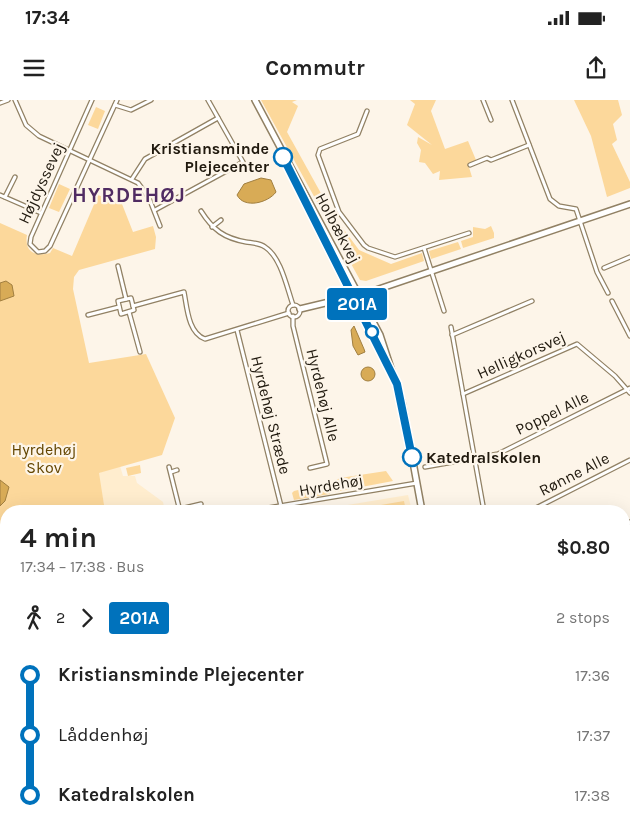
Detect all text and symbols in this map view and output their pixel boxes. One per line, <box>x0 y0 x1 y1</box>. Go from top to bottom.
text: 17:34 <box>25 7 69 29</box>
icon: menu <box>20 54 48 82</box>
icon: share <box>582 54 610 82</box>
text: Commutr <box>265 55 365 81</box>
street label: Højdyssevej <box>14 139 68 227</box>
place label: Kristiansminde Plejecenter <box>151 139 270 176</box>
marker: Kristiansminde Plejecenter <box>273 147 293 167</box>
district label: HYRDEHØJ <box>72 183 186 207</box>
street label: Holbækvej <box>311 189 365 267</box>
line badge: 201A <box>322 288 392 320</box>
text: 201A <box>337 293 377 315</box>
unlabelled marker <box>365 325 379 339</box>
street label: Helligkorsvej <box>474 327 568 383</box>
street label: Hyrdehøj Alle <box>302 347 344 443</box>
street label: Hyrdehøj Stræde <box>247 354 295 476</box>
street label: Poppel Alle <box>512 387 592 439</box>
park label: Hyrdehøj Skov <box>11 440 77 477</box>
marker: Katedralskolen <box>402 447 422 467</box>
place label: Katedralskolen <box>426 448 541 467</box>
street label: Rønne Alle <box>536 448 612 500</box>
street label: Hyrdehøj <box>297 470 365 500</box>
text: 4 min <box>20 521 97 554</box>
text: $0.80 <box>557 537 610 559</box>
text: 17:34 – 17:38 · Bus <box>20 557 144 576</box>
icon: walk <box>20 604 48 632</box>
icon: forward <box>73 604 101 632</box>
text: 201A <box>119 607 159 629</box>
text: 2 <box>56 608 65 627</box>
text: 2 stops <box>556 608 610 627</box>
text: Kristiansminde Plejecenter <box>58 664 304 686</box>
text: 17:36 <box>575 666 610 685</box>
text: Låddenhøj <box>58 724 149 746</box>
text: 17:37 <box>577 726 610 745</box>
text: Katedralskolen <box>58 784 195 806</box>
text: 17:38 <box>574 786 610 805</box>

